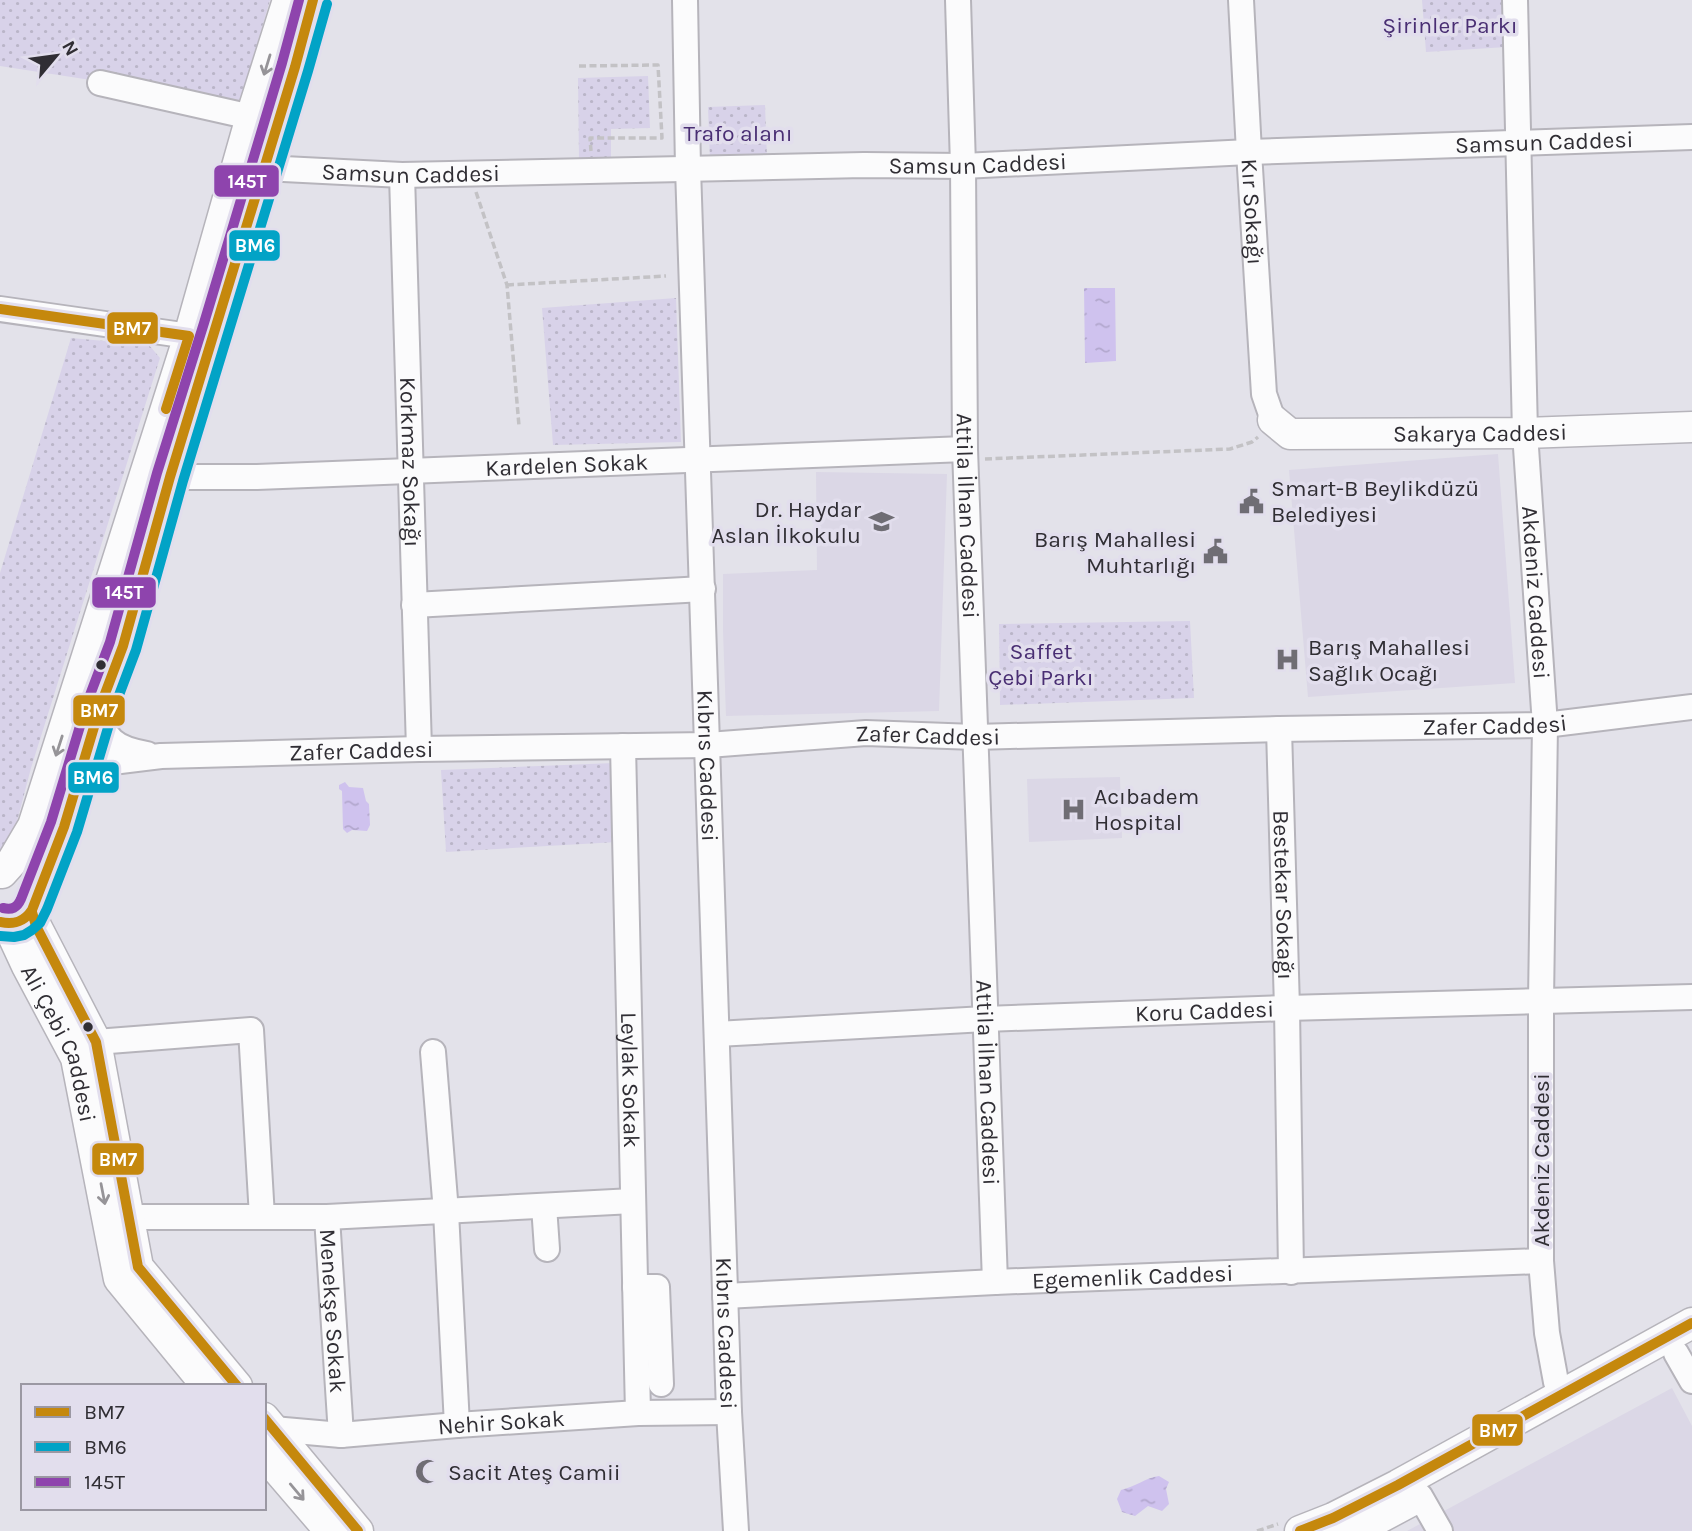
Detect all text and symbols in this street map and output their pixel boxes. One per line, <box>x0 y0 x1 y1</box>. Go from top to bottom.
park label: Şirinler Parkı <box>1382 12 1518 39</box>
north arrow <box>21 21 91 91</box>
text: N <box>57 37 83 60</box>
one-way arrow <box>260 54 273 76</box>
park label: Trafo alanı <box>683 120 793 147</box>
street label: Samsun Caddesi <box>1455 126 1634 159</box>
street label: Samsun Caddesi <box>888 148 1067 180</box>
street label: Samsun Caddesi <box>321 158 500 189</box>
street label: Kır Sokağı <box>1235 158 1269 266</box>
line badge: 145T <box>213 164 280 198</box>
text: 145T <box>227 171 267 193</box>
line badge: BM6 <box>228 229 281 262</box>
text: BM6 <box>235 235 275 257</box>
line badge: BM7 <box>106 311 159 345</box>
text: BM7 <box>113 318 152 340</box>
street label: Korkmaz Sokağı <box>394 376 426 547</box>
street label: Attila İlhan Caddesi <box>951 413 984 619</box>
street label: Sakarya Caddesi <box>1393 418 1568 448</box>
street label: Kardelen Sokak <box>485 449 649 482</box>
place label: Smart-B Beylikdüzü Belediyesi <box>1271 475 1479 528</box>
public building icon: Smart-B Beylikdüzü Belediyesi <box>1237 487 1265 515</box>
place label: Dr. Haydar Aslan İlkokulu <box>712 496 862 549</box>
street label: Akdeniz Caddesi <box>1516 505 1555 680</box>
school or university icon: Dr. Haydar Aslan İlkokulu <box>867 508 895 536</box>
place label: Barış Mahallesi Muhtarlığı <box>1034 526 1196 579</box>
public building icon: Barış Mahallesi Muhtarlığı <box>1202 538 1230 566</box>
line badge: 145T <box>91 576 157 609</box>
text: 145T <box>104 582 144 604</box>
place label: Barış Mahallesi Sağlık Ocağı <box>1308 634 1470 687</box>
park label: Saffet Çebi Parkı <box>988 638 1094 691</box>
hospital icon: Barış Mahallesi Sağlık Ocağı <box>1274 646 1302 674</box>
unlabelled marker <box>94 658 108 672</box>
street label: Kıbrıs Caddesi <box>691 689 723 842</box>
line badge: BM7 <box>72 694 126 727</box>
text: BM7 <box>80 700 119 722</box>
street label: Zafer Caddesi <box>1422 709 1568 741</box>
street label: Zafer Caddesi <box>855 720 1000 751</box>
one-way arrow <box>51 735 64 757</box>
street label: Zafer Caddesi <box>289 736 434 767</box>
line badge: BM6 <box>67 761 120 794</box>
text: BM6 <box>73 767 113 789</box>
place label: Acıbadem Hospital <box>1094 783 1199 836</box>
hospital icon: Acıbadem Hospital <box>1060 795 1088 823</box>
street label: Bestekar Sokağı <box>1267 810 1299 980</box>
street label: Ali Çebi Caddesi <box>15 960 101 1124</box>
street label: Attila İlhan Caddesi <box>970 979 1005 1186</box>
street label: Koru Caddesi <box>1134 995 1274 1028</box>
street label: Leylak Sokak <box>615 1012 645 1148</box>
unlabelled marker <box>81 1020 95 1034</box>
street label: Akdeniz Caddesi <box>1528 1073 1555 1247</box>
line badge: BM7 <box>91 1142 145 1176</box>
text: BM7 <box>99 1149 138 1171</box>
one-way arrow <box>96 1182 110 1205</box>
street label: Menekşe Sokak <box>314 1228 351 1394</box>
street label: Kıbrıs Caddesi <box>710 1257 742 1410</box>
street label: Egemenlik Caddesi <box>1031 1260 1234 1295</box>
legend <box>21 1384 266 1510</box>
text: BM7 <box>84 1400 125 1424</box>
street label: Nehir Sokak <box>437 1405 566 1441</box>
line badge: BM7 <box>1471 1413 1524 1447</box>
text: BM7 <box>1479 1420 1518 1442</box>
text: BM6 <box>84 1435 127 1459</box>
mosque icon: Sacit Ateş Camii <box>414 1458 442 1486</box>
place label: Sacit Ateş Camii <box>448 1459 621 1486</box>
text: 145T <box>84 1470 126 1494</box>
one-way arrow <box>289 1483 305 1501</box>

